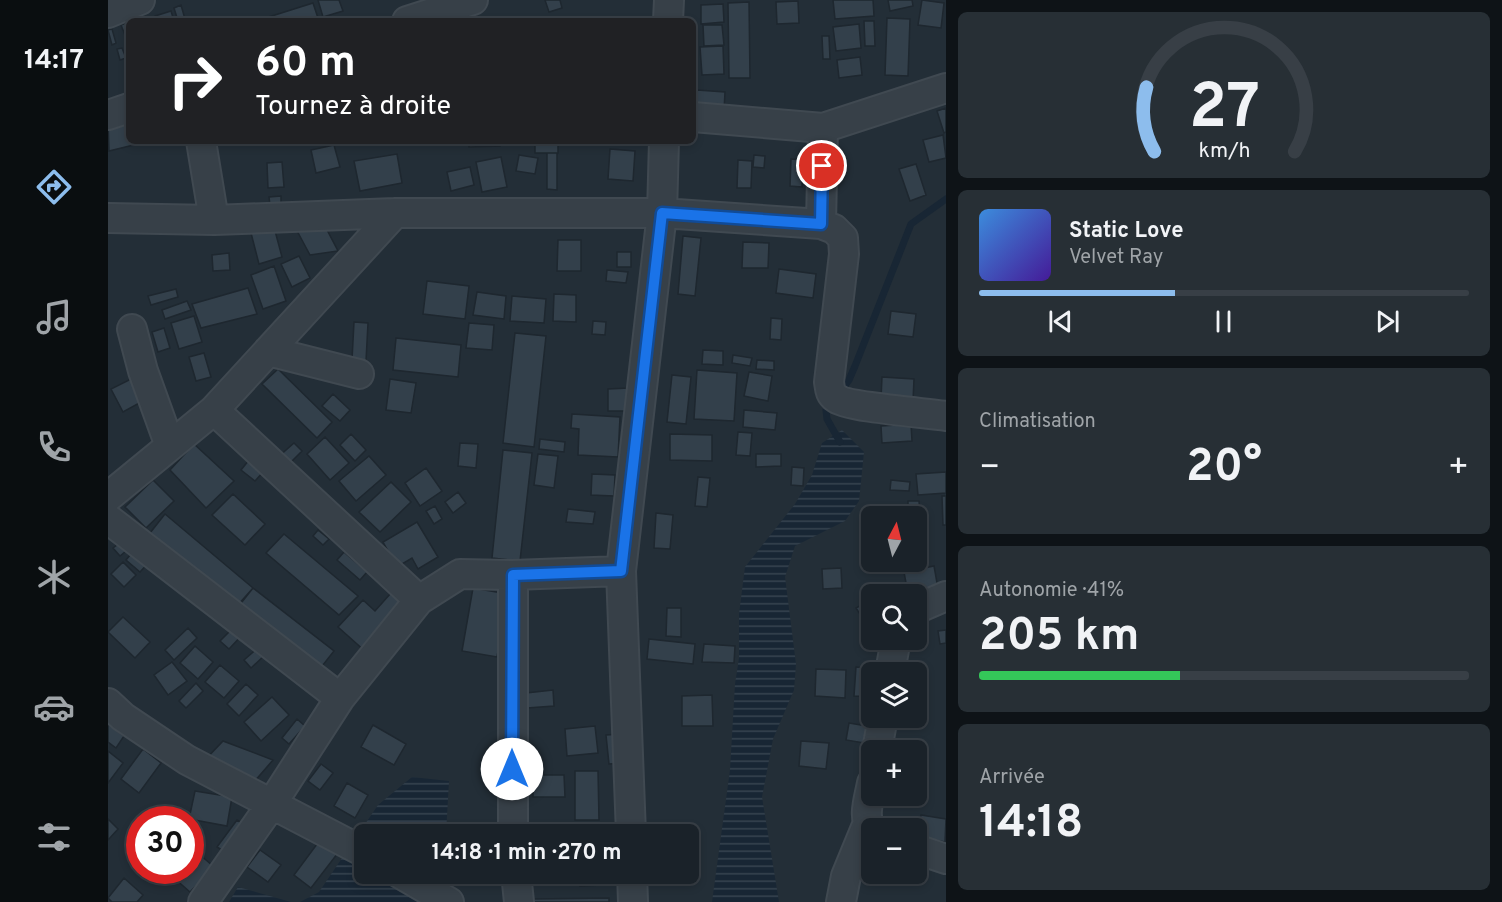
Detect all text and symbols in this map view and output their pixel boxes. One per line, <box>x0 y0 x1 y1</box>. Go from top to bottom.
text: 60 m <box>255 38 356 91</box>
icon: right <box>156 42 234 120</box>
text: 14:17 <box>24 44 84 78</box>
text: 27 <box>1188 71 1260 150</box>
text: Tournez à droite <box>255 90 451 124</box>
text: km/h <box>1198 138 1250 165</box>
pin <box>796 140 847 191</box>
icon: arrive <box>805 149 838 182</box>
icon: directions <box>33 166 75 208</box>
text: Static Love <box>1069 218 1183 245</box>
text: Velvet Ray <box>1069 245 1163 271</box>
icon: music <box>33 296 75 338</box>
icon: previous <box>1044 305 1077 338</box>
icon: pause <box>1207 305 1240 338</box>
icon: next <box>1371 305 1404 338</box>
text: Climatisation <box>979 409 1096 435</box>
icon: phone <box>33 426 75 468</box>
text: 20° <box>1186 440 1262 497</box>
text: − <box>979 448 1000 490</box>
text: + <box>1448 448 1469 490</box>
north arrow <box>861 506 927 572</box>
map controls <box>861 506 927 884</box>
icon: climate <box>33 556 75 598</box>
text: Autonomie · 41% <box>979 578 1124 604</box>
button: search <box>861 584 927 650</box>
text: 205 km <box>979 609 1140 666</box>
button: layers <box>861 662 927 728</box>
icon: car <box>33 686 75 728</box>
position arrow <box>480 737 544 801</box>
button: + <box>861 740 927 806</box>
text: Arrivée <box>979 765 1045 791</box>
text: 14:18 <box>979 796 1083 853</box>
speed limit sign: 30 <box>126 806 204 884</box>
icon: filters <box>33 816 75 858</box>
button: − <box>861 818 927 884</box>
text: 14:18 · 1 min · 270 m <box>431 840 622 867</box>

